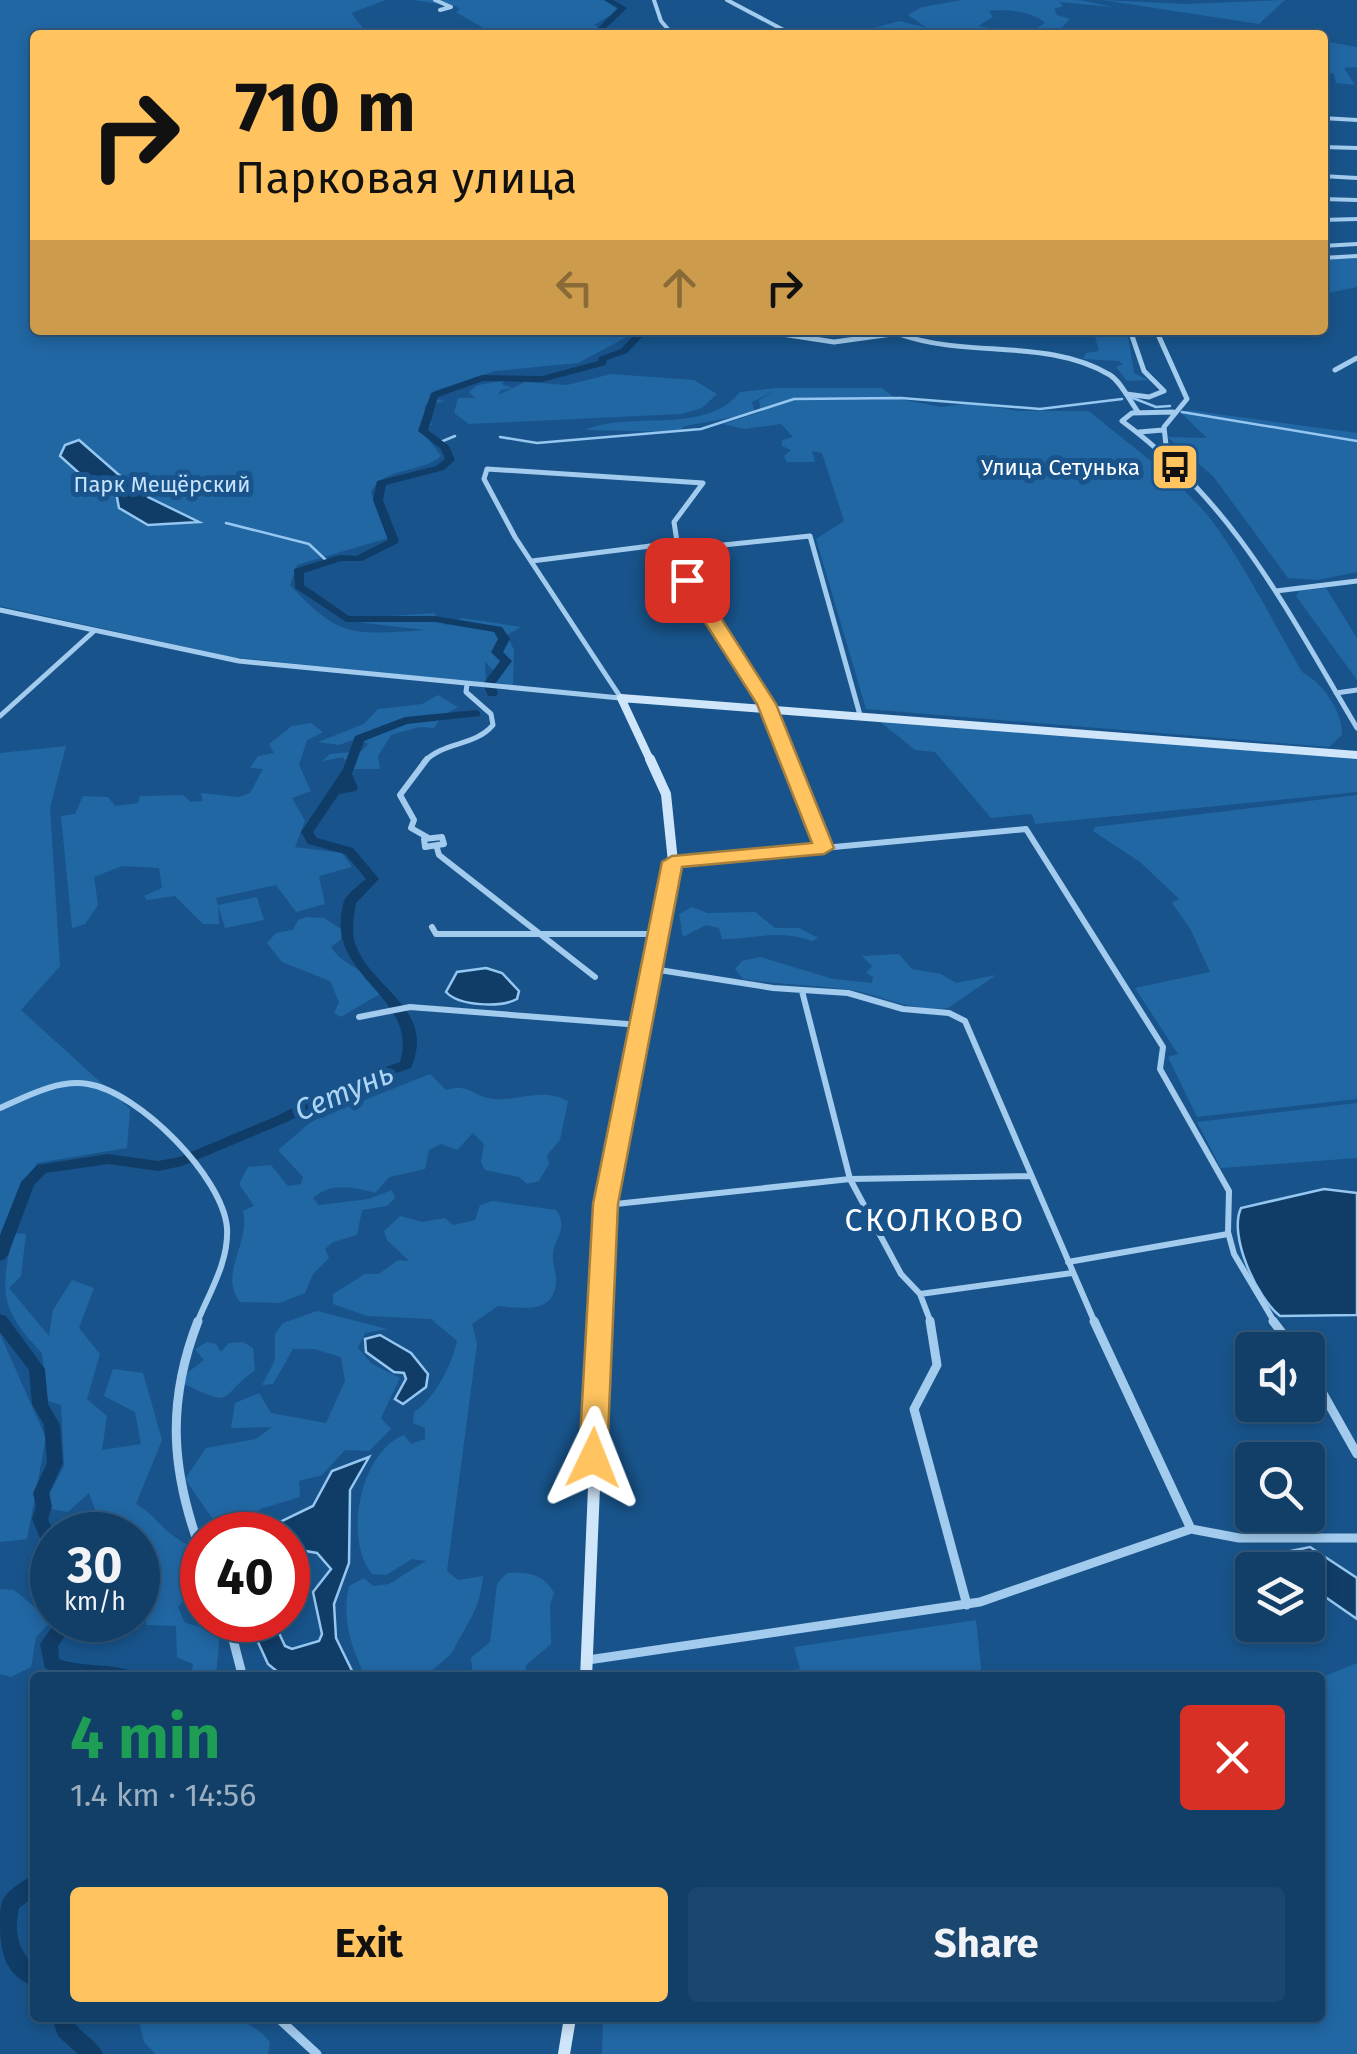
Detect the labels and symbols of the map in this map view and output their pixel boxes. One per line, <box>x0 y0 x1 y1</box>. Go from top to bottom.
bus stop icon: Улица Сетунька <box>1149 441 1201 493</box>
place label: Улица Сетунька <box>981 454 1140 481</box>
park label: Парк Мещёрский <box>74 471 250 498</box>
pin <box>645 538 730 623</box>
water label: Сетунь <box>289 1055 399 1129</box>
district label: СКОЛКОВО <box>844 1201 1026 1239</box>
position arrow <box>541 1406 645 1510</box>
speed limit sign: 40 <box>180 1512 310 1642</box>

